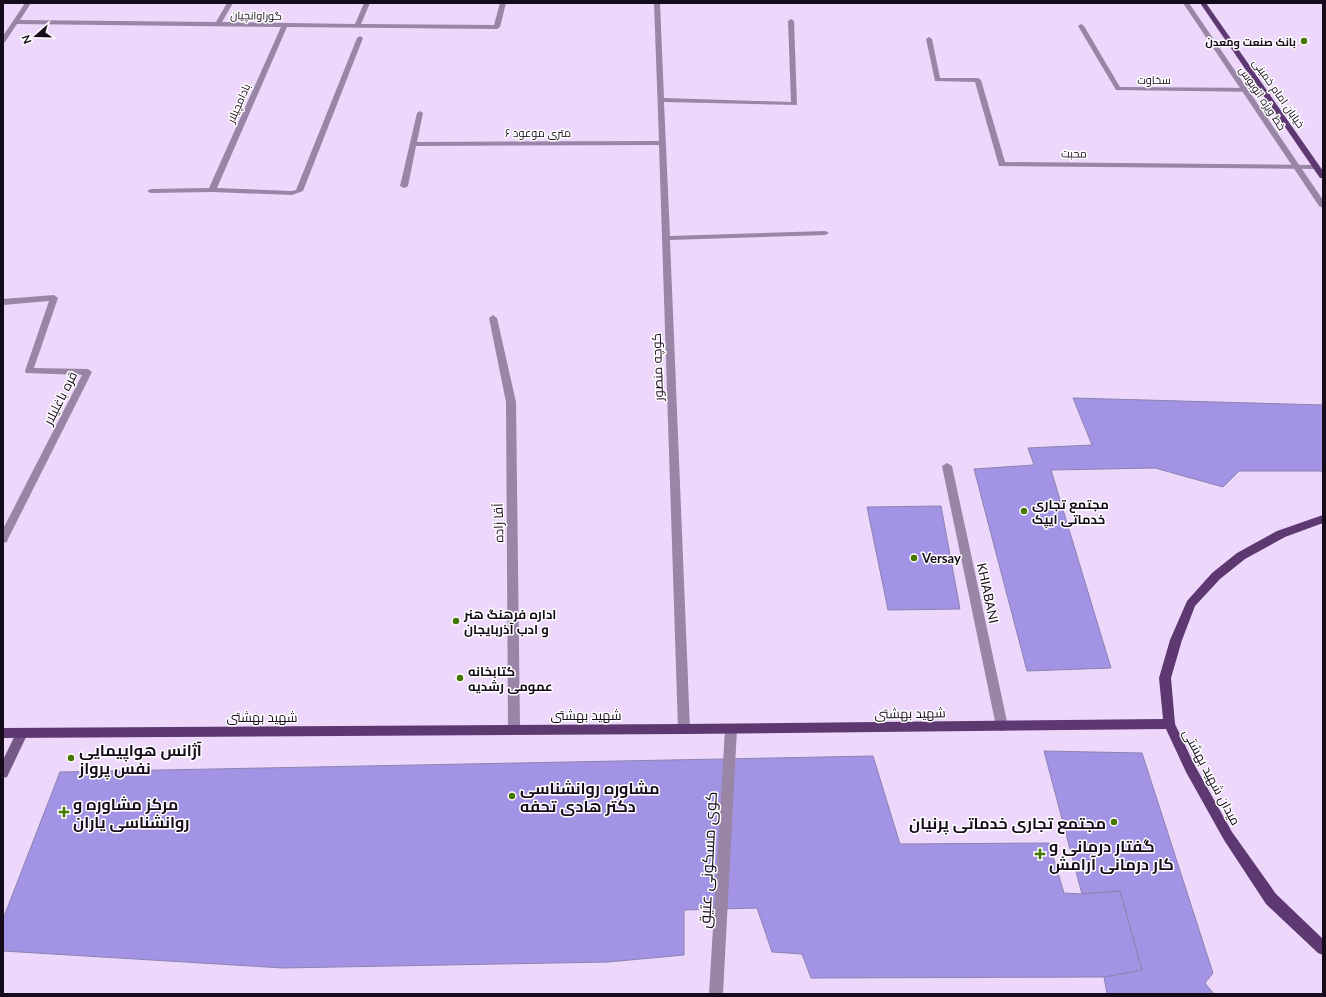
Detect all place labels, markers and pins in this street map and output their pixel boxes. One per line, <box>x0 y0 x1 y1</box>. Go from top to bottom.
place label: بانک صنعت ومعدن <box>1205 35 1296 50</box>
marker: بانک صنعت ومعدن <box>1299 36 1309 46</box>
place label: مجتمع تجاری خدماتی ایپک <box>1032 496 1109 529</box>
marker: مجتمع تجاری خدماتی ایپک <box>1019 506 1029 516</box>
place label: Versay <box>921 550 961 566</box>
marker: Versay <box>909 553 919 563</box>
place label: اداره فرهنگ هنر و ادب آذربایجان <box>463 606 556 638</box>
marker: اداره فرهنگ هنر و ادب آذربایجان <box>451 616 461 626</box>
place label: کتابخانه عمومی رشدیه <box>468 663 553 695</box>
marker: کتابخانه عمومی رشدیه <box>455 673 465 683</box>
place label: آژانس هواپیمایی نفس پرواز <box>78 740 202 780</box>
marker: آژانس هواپیمایی نفس پرواز <box>66 753 76 763</box>
place label: مشاوره روانشناسی دکتر هادی تحفه <box>520 778 660 816</box>
marker: مشاوره روانشناسی دکتر هادی تحفه <box>507 791 517 801</box>
place label: مرکز مشاوره و روانشناسی یاران <box>73 794 189 832</box>
marker: مرکز مشاوره و روانشناسی یاران <box>58 806 70 818</box>
place label: مجتمع تجاری خدماتی پرنیان <box>909 813 1106 835</box>
marker: مجتمع تجاری خدماتی پرنیان <box>1109 817 1119 827</box>
place label: گفتار درمانی و کار درمانی آرامش <box>1049 836 1174 874</box>
marker: گفتار درمانی و کار درمانی آرامش <box>1034 848 1046 860</box>

